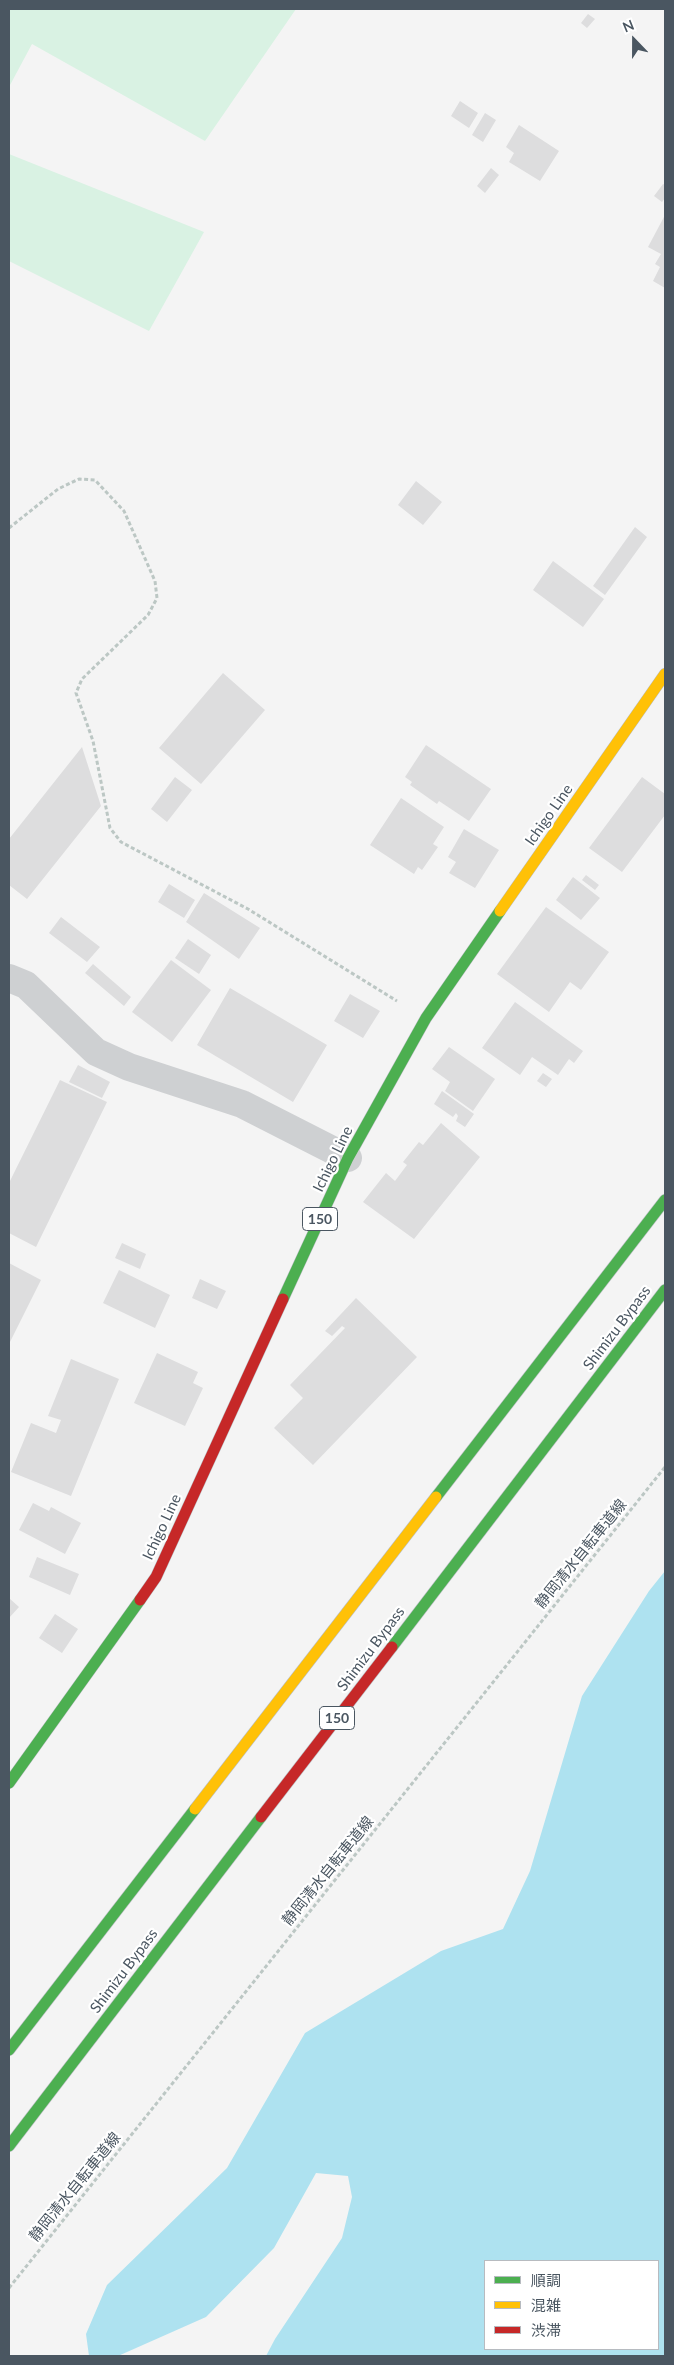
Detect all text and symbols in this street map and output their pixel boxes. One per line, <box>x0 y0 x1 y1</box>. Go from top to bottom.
north arrow <box>609 15 659 65</box>
text: N <box>620 16 636 36</box>
street label: Ichigo Line <box>521 781 577 849</box>
street label: Ichigo Line <box>309 1123 357 1195</box>
road number: 150 <box>302 1208 338 1230</box>
street label: Shimizu Bypass <box>579 1282 655 1374</box>
street label: Ichigo Line <box>139 1491 185 1563</box>
street label: 静岡清水自転車道線 <box>532 1496 630 1612</box>
street label: Shimizu Bypass <box>333 1603 409 1695</box>
road number: 150 <box>320 1706 354 1730</box>
street label: 静岡清水自転車道線 <box>279 1813 377 1929</box>
street label: Shimizu Bypass <box>86 1925 162 2017</box>
street label: 静岡清水自転車道線 <box>26 2129 124 2245</box>
legend <box>484 2260 659 2350</box>
text: 順調 <box>531 2271 561 2289</box>
text: 混雑 <box>531 2296 561 2314</box>
text: 渋滞 <box>531 2321 561 2339</box>

